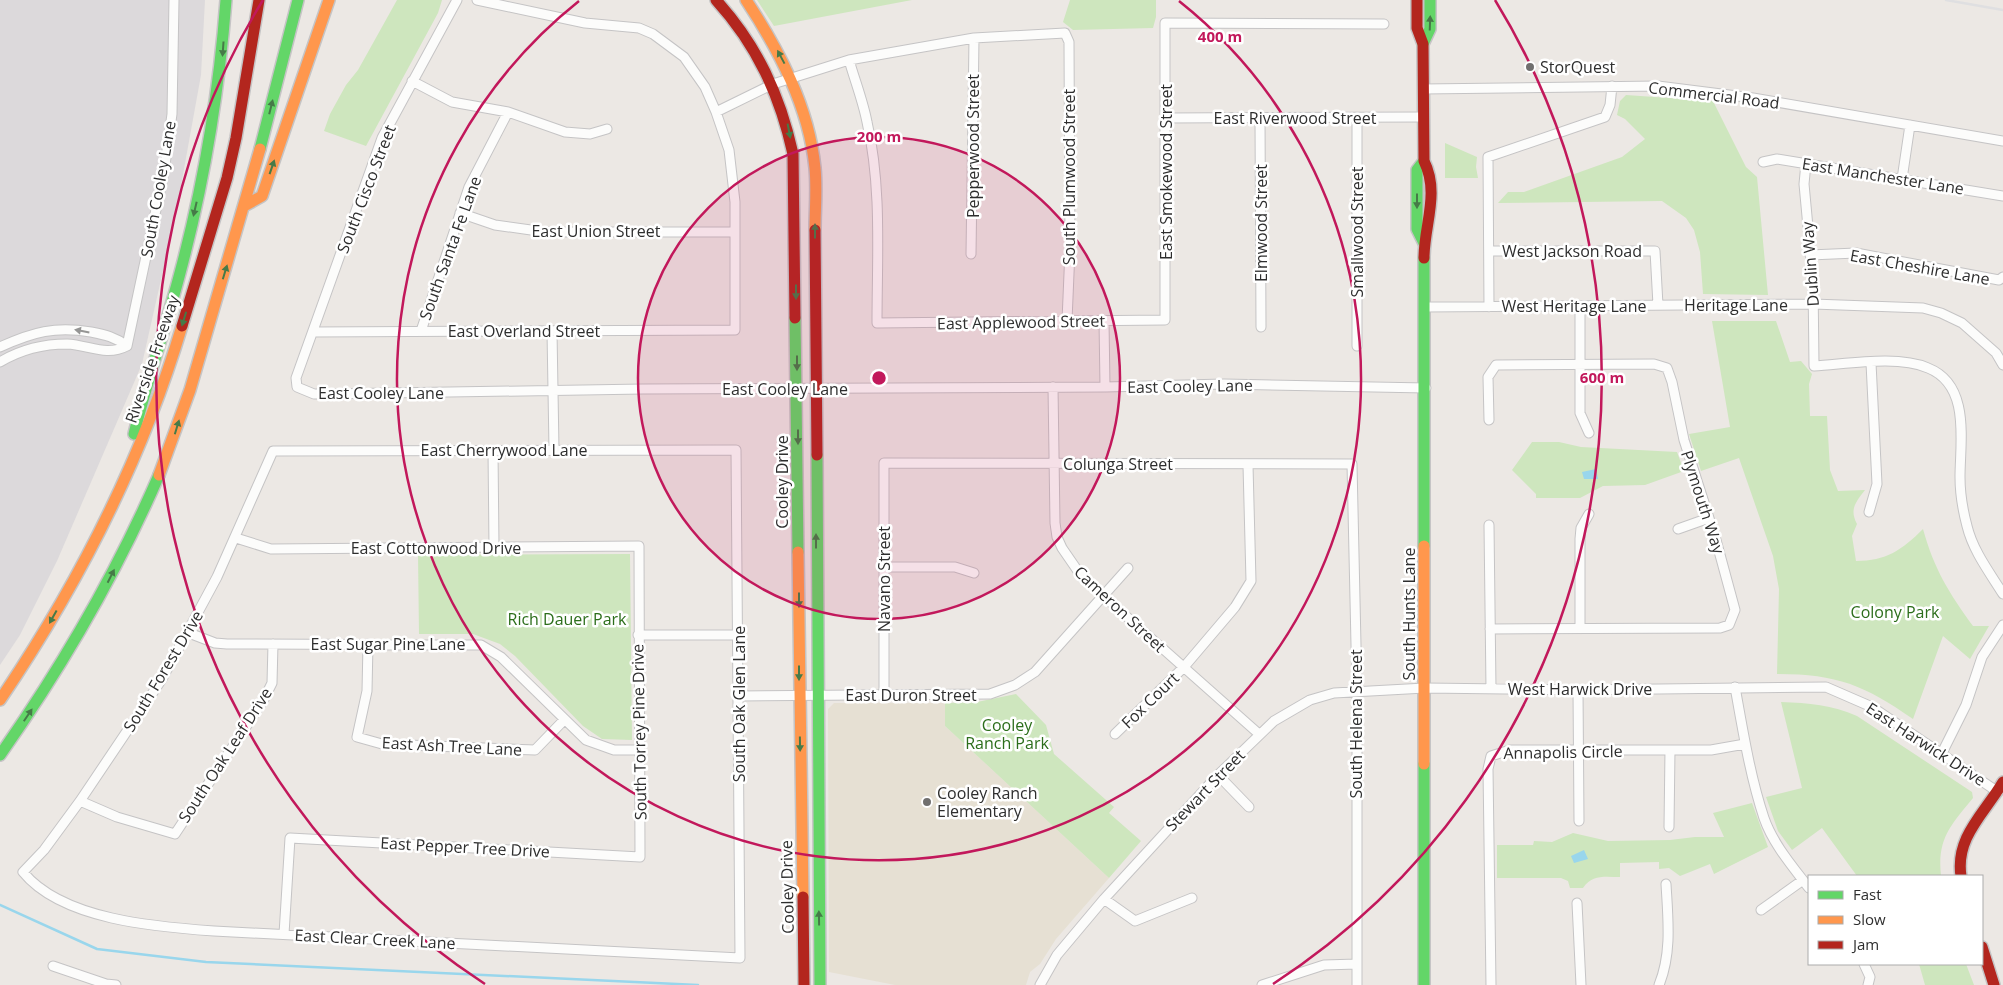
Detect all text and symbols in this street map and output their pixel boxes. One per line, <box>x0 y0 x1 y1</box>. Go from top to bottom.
one-way arrow <box>1426 14 1434 30</box>
text: 400 m <box>1198 26 1242 46</box>
one-way arrow <box>218 41 226 57</box>
one-way arrow <box>777 49 785 64</box>
place label: StorQuest <box>1540 56 1616 78</box>
marker: StorQuest <box>1524 61 1536 73</box>
street label: Pepperwood Street <box>962 74 984 218</box>
street label: Commercial Road <box>1647 76 1781 114</box>
street label: East Smokewood Street <box>1155 84 1177 260</box>
street label: South Plumwood Street <box>1058 88 1080 265</box>
one-way arrow <box>268 100 276 115</box>
street label: East Riverwood Street <box>1214 107 1377 129</box>
street label: South Cooley Lane <box>135 119 181 259</box>
street label: South Cisco Street <box>331 121 401 256</box>
one-way arrow <box>785 123 793 139</box>
text: 200 m <box>857 126 901 146</box>
street label: East Manchester Lane <box>1800 152 1966 200</box>
one-way arrow <box>268 160 276 175</box>
street label: Elmwood Street <box>1250 164 1272 282</box>
street label: Smallwood Street <box>1346 166 1368 297</box>
street label: South Santa Fe Lane <box>414 173 486 323</box>
one-way arrow <box>1413 194 1421 210</box>
one-way arrow <box>191 201 199 216</box>
street label: East Union Street <box>531 220 661 242</box>
street label: Dublin Way <box>1796 220 1824 307</box>
one-way arrow <box>811 222 819 238</box>
street label: West Jackson Road <box>1502 240 1642 262</box>
street label: East Cheshire Lane <box>1848 244 1992 290</box>
one-way arrow <box>221 264 229 279</box>
one-way arrow <box>792 285 800 301</box>
street label: Riverside Freeway <box>120 291 185 426</box>
street label: Heritage Lane <box>1684 294 1788 316</box>
street label: West Heritage Lane <box>1501 295 1647 317</box>
street label: East Applewood Street <box>937 310 1106 334</box>
one-way arrow <box>180 312 187 327</box>
street label: East Overland Street <box>448 320 601 342</box>
one-way arrow <box>74 326 90 334</box>
one-way arrow <box>793 355 801 371</box>
text: 600 m <box>1580 367 1624 387</box>
centre of rings <box>870 369 888 387</box>
street label: East Cooley Lane <box>1127 374 1253 398</box>
street label: East Cooley Lane <box>722 378 848 400</box>
street label: East Cooley Lane <box>318 382 444 404</box>
one-way arrow <box>173 420 181 435</box>
one-way arrow <box>794 430 802 446</box>
street label: Cooley Drive <box>771 435 793 529</box>
street label: East Cherrywood Lane <box>421 439 587 461</box>
street label: Plymouth Way <box>1676 448 1730 557</box>
street label: Colunga Street <box>1063 453 1173 475</box>
street label: Navano Street <box>873 526 895 632</box>
one-way arrow <box>812 533 820 549</box>
street label: East Cottonwood Drive <box>351 537 521 559</box>
street label: South Hunts Lane <box>1398 548 1420 680</box>
street label: Cameron Street <box>1069 561 1171 657</box>
one-way arrow <box>107 568 115 583</box>
one-way arrow <box>795 592 803 608</box>
park label: Colony Park <box>1851 601 1940 623</box>
street label: South Forest Drive <box>118 606 208 736</box>
park label: Rich Dauer Park <box>508 608 627 630</box>
one-way arrow <box>49 610 57 624</box>
street label: South Oak Glen Lane <box>728 626 750 782</box>
street label: East Sugar Pine Lane <box>311 633 465 655</box>
street label: South Torrey Pine Drive <box>626 644 652 820</box>
street label: South Helena Street <box>1345 649 1367 799</box>
one-way arrow <box>795 666 803 682</box>
street label: Fox Court <box>1116 667 1184 733</box>
street label: West Harwick Drive <box>1508 678 1652 700</box>
street label: South Oak Leaf Drive <box>173 683 277 827</box>
street label: East Duron Street <box>845 684 977 706</box>
street label: East Harwick Drive <box>1862 697 1990 791</box>
one-way arrow <box>23 708 33 722</box>
park label: Cooley Ranch Park <box>965 714 1049 754</box>
street label: East Ash Tree Lane <box>381 731 523 761</box>
one-way arrow <box>796 737 804 753</box>
street label: Annapolis Circle <box>1503 740 1623 764</box>
street label: Stewart Street <box>1160 744 1250 836</box>
place label: Cooley Ranch Elementary <box>937 782 1038 822</box>
marker: Cooley Ranch Elementary <box>921 796 933 808</box>
street label: East Pepper Tree Drive <box>380 832 550 862</box>
street label: Cooley Drive <box>775 840 799 934</box>
legend <box>1808 875 1983 965</box>
text: Fast <box>1853 884 1882 904</box>
text: Slow <box>1853 909 1886 929</box>
one-way arrow <box>815 910 823 926</box>
street label: East Clear Creek Lane <box>294 924 456 954</box>
text: Jam <box>1851 934 1879 954</box>

